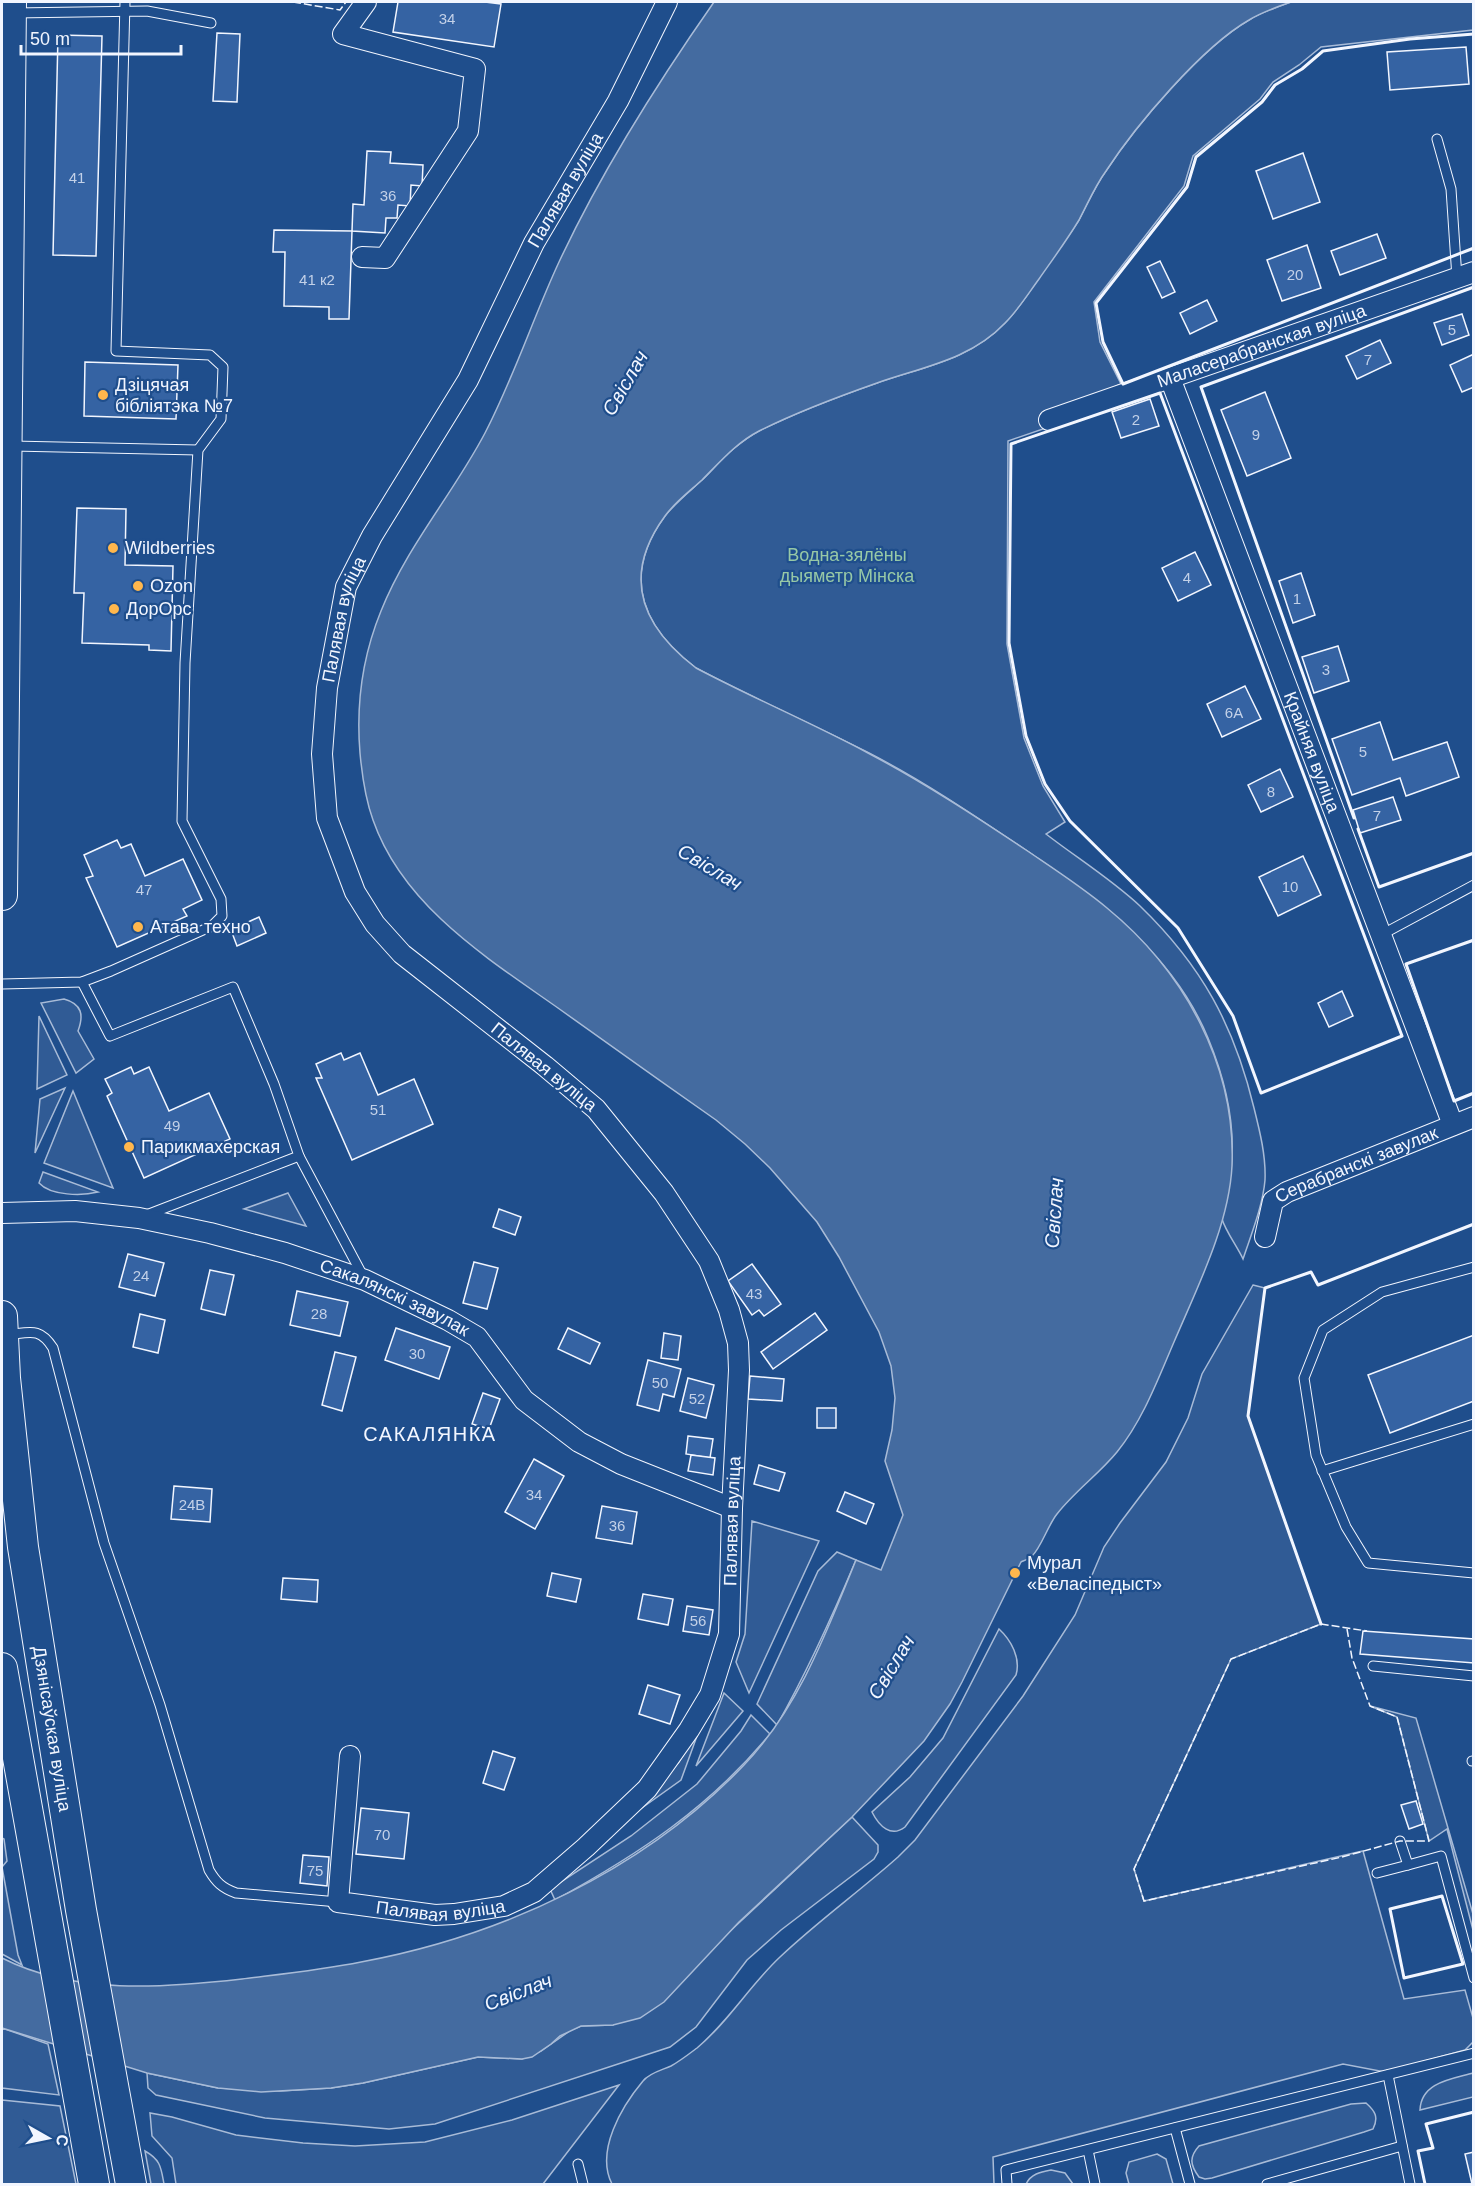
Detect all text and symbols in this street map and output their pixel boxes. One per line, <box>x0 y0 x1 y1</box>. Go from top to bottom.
house number: 34 <box>439 10 455 27</box>
scale bar <box>21 18 182 56</box>
text: 50 m <box>30 29 70 49</box>
street label: Палявая вуліца <box>524 128 608 251</box>
house number: 41 <box>69 169 85 186</box>
house number: 36 <box>380 187 396 204</box>
house number: 20 <box>1287 266 1303 283</box>
house number: 41 к2 <box>299 271 335 288</box>
street label: Маласерабранская вуліца <box>1154 300 1369 392</box>
house number: 5 <box>1448 321 1456 338</box>
water label: Свіслач <box>598 347 652 419</box>
house number: 7 <box>1364 351 1372 368</box>
place label: Дзіцячая бібліятэка №7 <box>115 375 233 416</box>
marker: Дзіцячая бібліятэка №7 <box>96 388 110 402</box>
house number: 2 <box>1132 411 1140 428</box>
house number: 9 <box>1252 426 1260 443</box>
place label: Wildberries <box>125 538 215 558</box>
marker: Wildberries <box>106 541 120 555</box>
park label: Водна-зялёны дыяметр Мінска <box>780 545 915 586</box>
street label: Палявая вуліца <box>318 552 370 684</box>
house number: 4 <box>1183 569 1191 586</box>
place label: Ozon <box>150 576 193 596</box>
marker: Ozon <box>131 579 145 593</box>
house number: 1 <box>1293 590 1301 607</box>
place label: ДорОрс <box>126 599 191 619</box>
marker: ДорОрс <box>107 602 121 616</box>
house number: 3 <box>1322 661 1330 678</box>
street label: Крайняя вуліца <box>1280 689 1344 816</box>
house number: 6А <box>1225 704 1243 721</box>
house number: 5 <box>1359 743 1367 760</box>
house number: 8 <box>1267 783 1275 800</box>
house number: 7 <box>1373 807 1381 824</box>
water label: Свіслач <box>674 839 746 895</box>
house number: 10 <box>1282 878 1298 895</box>
house number: 47 <box>136 881 152 898</box>
place label: Атава техно <box>150 917 251 937</box>
marker: Атава техно <box>131 920 145 934</box>
street label: Палявая вуліца <box>487 1018 602 1116</box>
house number: 51 <box>370 1101 386 1118</box>
house number: 49 <box>164 1117 180 1134</box>
street label: Серабранскі завулак <box>1271 1123 1441 1207</box>
place label: Парикмахерская <box>141 1137 280 1157</box>
marker: Парикмахерская <box>122 1140 136 1154</box>
water label: Свіслач <box>1041 1177 1067 1249</box>
street label: Сакалянскі завулак <box>317 1255 473 1340</box>
house number: 24 <box>133 1267 149 1284</box>
house number: 43 <box>746 1285 762 1302</box>
house number: 28 <box>311 1305 327 1322</box>
house number: 30 <box>409 1345 425 1362</box>
house number: 50 <box>652 1374 668 1391</box>
house number: 52 <box>689 1390 705 1407</box>
district label: САКАЛЯНКА <box>363 1423 497 1445</box>
street label: Палявая вуліца <box>720 1455 745 1586</box>
house number: 34 <box>526 1486 542 1503</box>
house number: 24В <box>179 1496 205 1513</box>
house number: 36 <box>609 1517 625 1534</box>
place label: Мурал «Веласіпедыст» <box>1027 1553 1162 1594</box>
marker: Мурал «Веласіпедыст» <box>1008 1566 1022 1580</box>
house number: 56 <box>690 1612 706 1629</box>
water label: Свіслач <box>863 1631 919 1703</box>
street label: Дзянісаўская вуліца <box>29 1644 75 1814</box>
house number: 70 <box>374 1826 390 1843</box>
house number: 75 <box>307 1862 323 1879</box>
street label: Палявая вуліца <box>375 1896 508 1925</box>
water label: Свіслач <box>481 1969 555 2015</box>
north arrow <box>18 2108 78 2168</box>
text: С <box>53 2133 72 2148</box>

